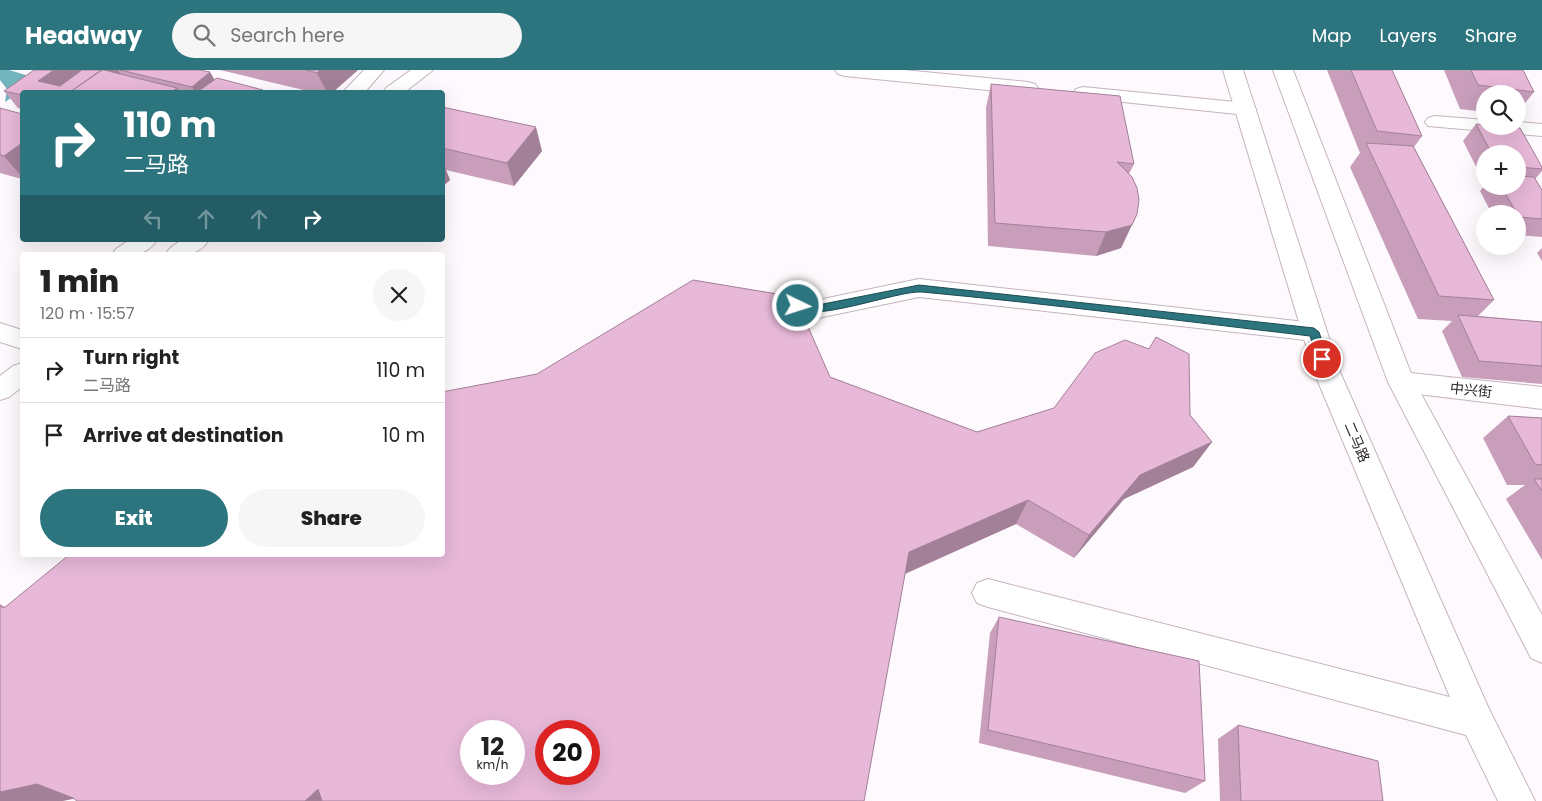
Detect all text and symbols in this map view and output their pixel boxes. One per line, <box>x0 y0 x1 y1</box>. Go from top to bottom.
search box <box>172 13 522 58</box>
text: Headway <box>25 19 142 52</box>
icon: search <box>190 21 218 49</box>
text: Search here <box>230 22 345 49</box>
text: Map <box>1312 23 1352 48</box>
text: Layers <box>1380 23 1437 48</box>
text: Share <box>1465 23 1517 48</box>
map controls <box>1476 85 1526 255</box>
button: search <box>1476 85 1526 135</box>
text: 110 m <box>123 100 217 149</box>
icon: right <box>40 110 105 175</box>
button: + <box>1476 145 1526 195</box>
text: 二马路 <box>123 149 189 180</box>
icon: left <box>139 205 167 233</box>
icon: ahead <box>192 205 220 233</box>
icon: ahead <box>245 205 273 233</box>
icon: right <box>298 205 326 233</box>
button: − <box>1476 205 1526 255</box>
text: 1 min <box>40 260 119 303</box>
button: close <box>373 269 425 321</box>
position arrow <box>771 279 823 331</box>
text: 120 m · 15:57 <box>40 302 134 325</box>
pin <box>1301 338 1343 380</box>
text: Turn right <box>83 344 179 371</box>
icon: arrive <box>1308 345 1336 373</box>
icon: right <box>40 356 68 384</box>
text: 110 m <box>376 357 425 384</box>
text: 二马路 <box>83 374 131 397</box>
street label: 中兴街 <box>1449 378 1493 402</box>
street label: 二马路 <box>1340 419 1374 465</box>
icon: arrive <box>40 421 68 449</box>
text: Arrive at destination <box>83 422 284 449</box>
text: 10 m <box>382 422 425 449</box>
button: Exit <box>40 489 228 547</box>
button: Share <box>238 489 425 547</box>
speed limit sign: 20 <box>535 720 600 785</box>
text: 12 <box>481 729 504 764</box>
text: km/h <box>477 756 508 773</box>

